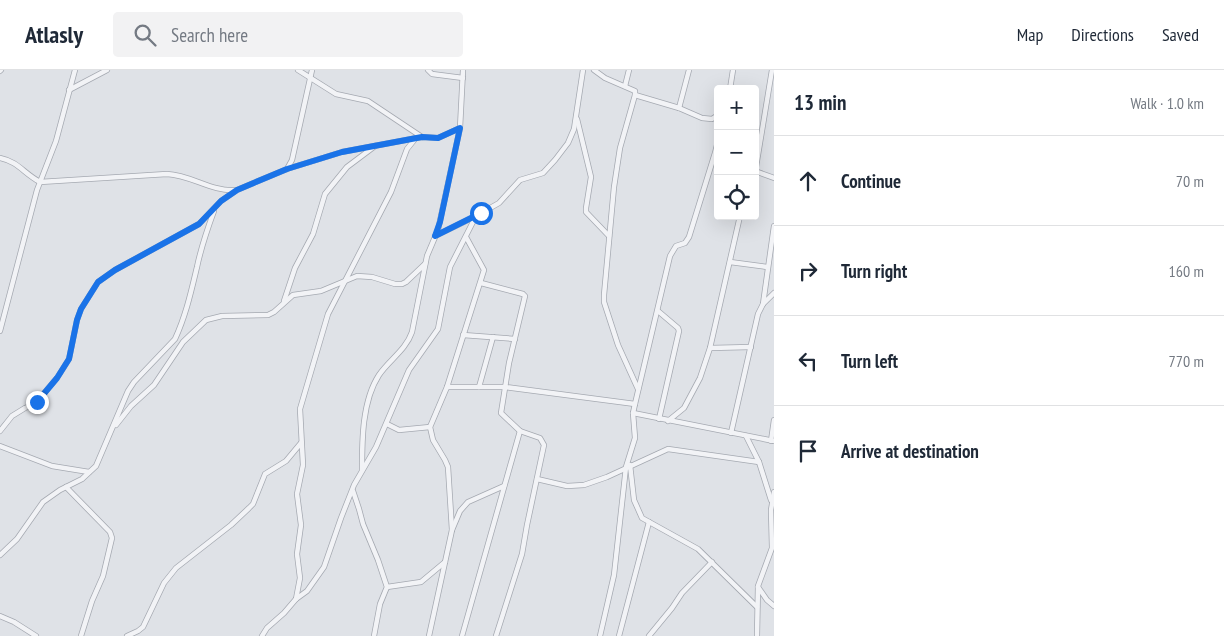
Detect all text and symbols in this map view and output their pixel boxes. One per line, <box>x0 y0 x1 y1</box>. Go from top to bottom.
search box <box>113 12 463 57</box>
text: Atlasly <box>25 19 83 50</box>
icon: search <box>131 21 159 49</box>
text: Search here <box>171 23 248 47</box>
text: Map <box>1017 23 1043 46</box>
text: Directions <box>1071 23 1134 46</box>
text: Saved <box>1162 23 1199 46</box>
map controls <box>714 85 759 220</box>
button: + <box>714 85 759 130</box>
text: 13 min <box>794 89 846 116</box>
text: Walk · 1.0 km <box>1130 93 1204 113</box>
button: − <box>714 130 759 175</box>
icon: ahead <box>794 167 822 195</box>
text: Continue <box>841 169 901 193</box>
text: 70 m <box>1176 171 1204 191</box>
button: locate <box>714 175 759 220</box>
route start <box>470 202 493 225</box>
icon: right <box>794 257 822 285</box>
text: Turn right <box>841 259 907 283</box>
text: 160 m <box>1169 261 1204 281</box>
icon: left <box>794 347 822 375</box>
text: Turn left <box>841 349 898 373</box>
text: 770 m <box>1169 351 1204 371</box>
route end <box>26 391 49 414</box>
icon: arrive <box>794 437 822 465</box>
text: Arrive at destination <box>841 439 979 463</box>

